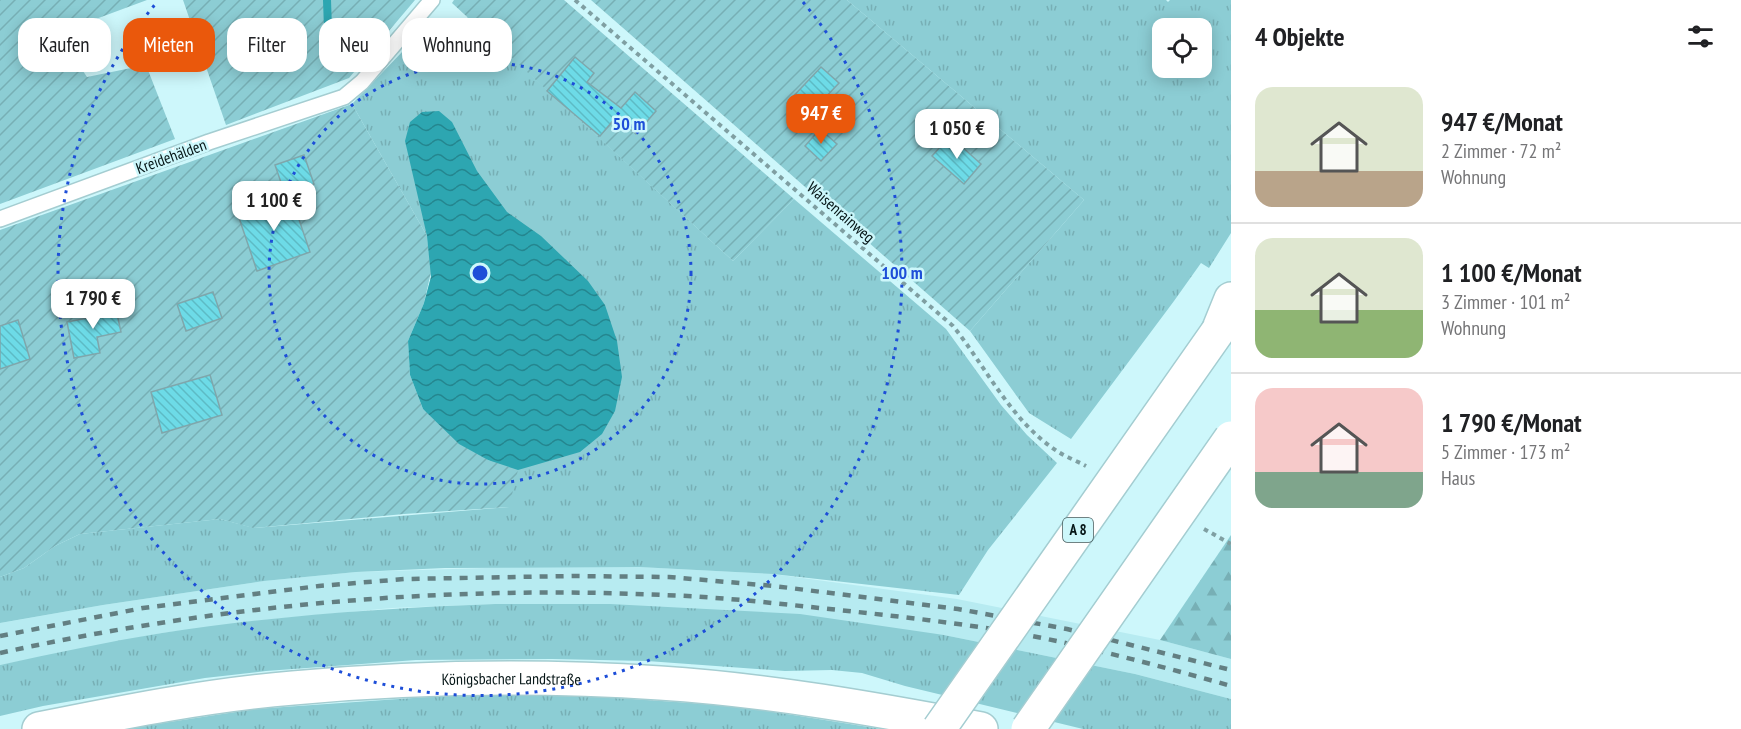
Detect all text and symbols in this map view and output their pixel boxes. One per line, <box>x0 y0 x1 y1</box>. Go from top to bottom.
chip: Kaufen <box>18 18 111 72</box>
chip: Mieten <box>123 18 215 72</box>
chip: Filter <box>227 18 307 72</box>
chip: Neu <box>319 18 390 72</box>
chip: Wohnung <box>402 18 512 72</box>
map controls <box>1152 18 1212 78</box>
button: locate <box>1152 18 1212 78</box>
text: 4 Objekte <box>1255 20 1345 53</box>
icon: filters <box>1684 20 1717 53</box>
pin: 947 € <box>779 94 863 145</box>
text: 947 € <box>800 100 842 126</box>
text: 947 €/Monat <box>1441 105 1563 138</box>
pin: 1 050 € <box>902 109 1012 160</box>
icon: home <box>1303 111 1375 183</box>
text: 50 m <box>613 112 645 135</box>
text: 1 050 € <box>929 115 985 141</box>
street label: Kreidehälden <box>133 134 209 178</box>
text: 2 Zimmer · 72 m² <box>1441 138 1561 164</box>
text: Wohnung <box>1441 164 1506 190</box>
street label: Waisenrainweg <box>803 177 879 247</box>
pin: 1 100 € <box>219 181 329 232</box>
text: 1 100 € <box>246 187 302 213</box>
text: 1 100 €/Monat <box>1441 256 1582 289</box>
text: 100 m <box>881 261 923 284</box>
icon: home <box>1303 262 1375 334</box>
centre of rings <box>470 263 490 283</box>
pin: 1 790 € <box>38 279 148 330</box>
text: 1 790 € <box>65 285 121 311</box>
text: 3 Zimmer · 101 m² <box>1441 289 1570 315</box>
text: Wohnung <box>1441 315 1506 341</box>
text: 1 790 €/Monat <box>1441 406 1582 439</box>
icon: home <box>1303 412 1375 484</box>
text: 5 Zimmer · 173 m² <box>1441 439 1570 465</box>
text: Haus <box>1441 465 1475 491</box>
road number: A 8 <box>1063 518 1093 542</box>
street label: Königsbacher Landstraße <box>441 668 581 689</box>

